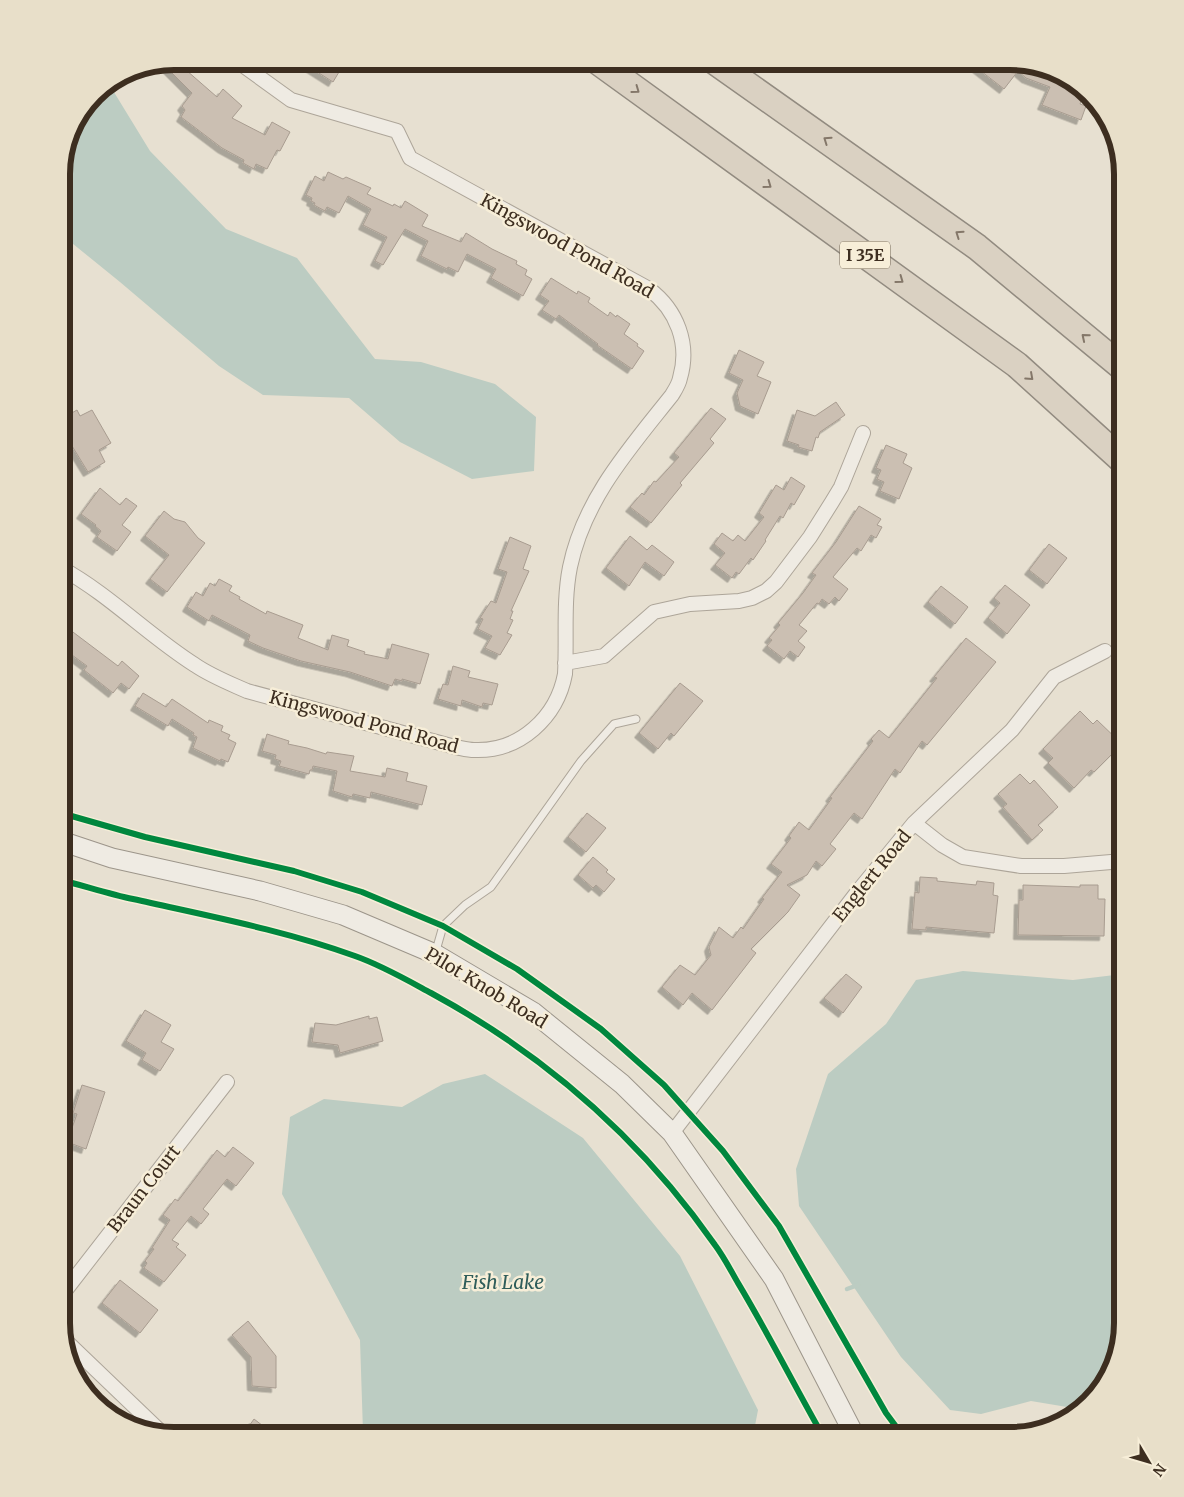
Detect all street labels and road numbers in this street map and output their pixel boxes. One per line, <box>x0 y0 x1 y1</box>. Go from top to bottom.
street label: Kingswood Pond Road <box>476 188 658 303</box>
road number: I 35E <box>840 242 890 268</box>
street label: Kingswood Pond Road <box>267 685 461 758</box>
street label: Englert Road <box>827 825 916 926</box>
street label: Pilot Knob Road <box>421 942 552 1033</box>
street label: Braun Court <box>102 1140 185 1237</box>

